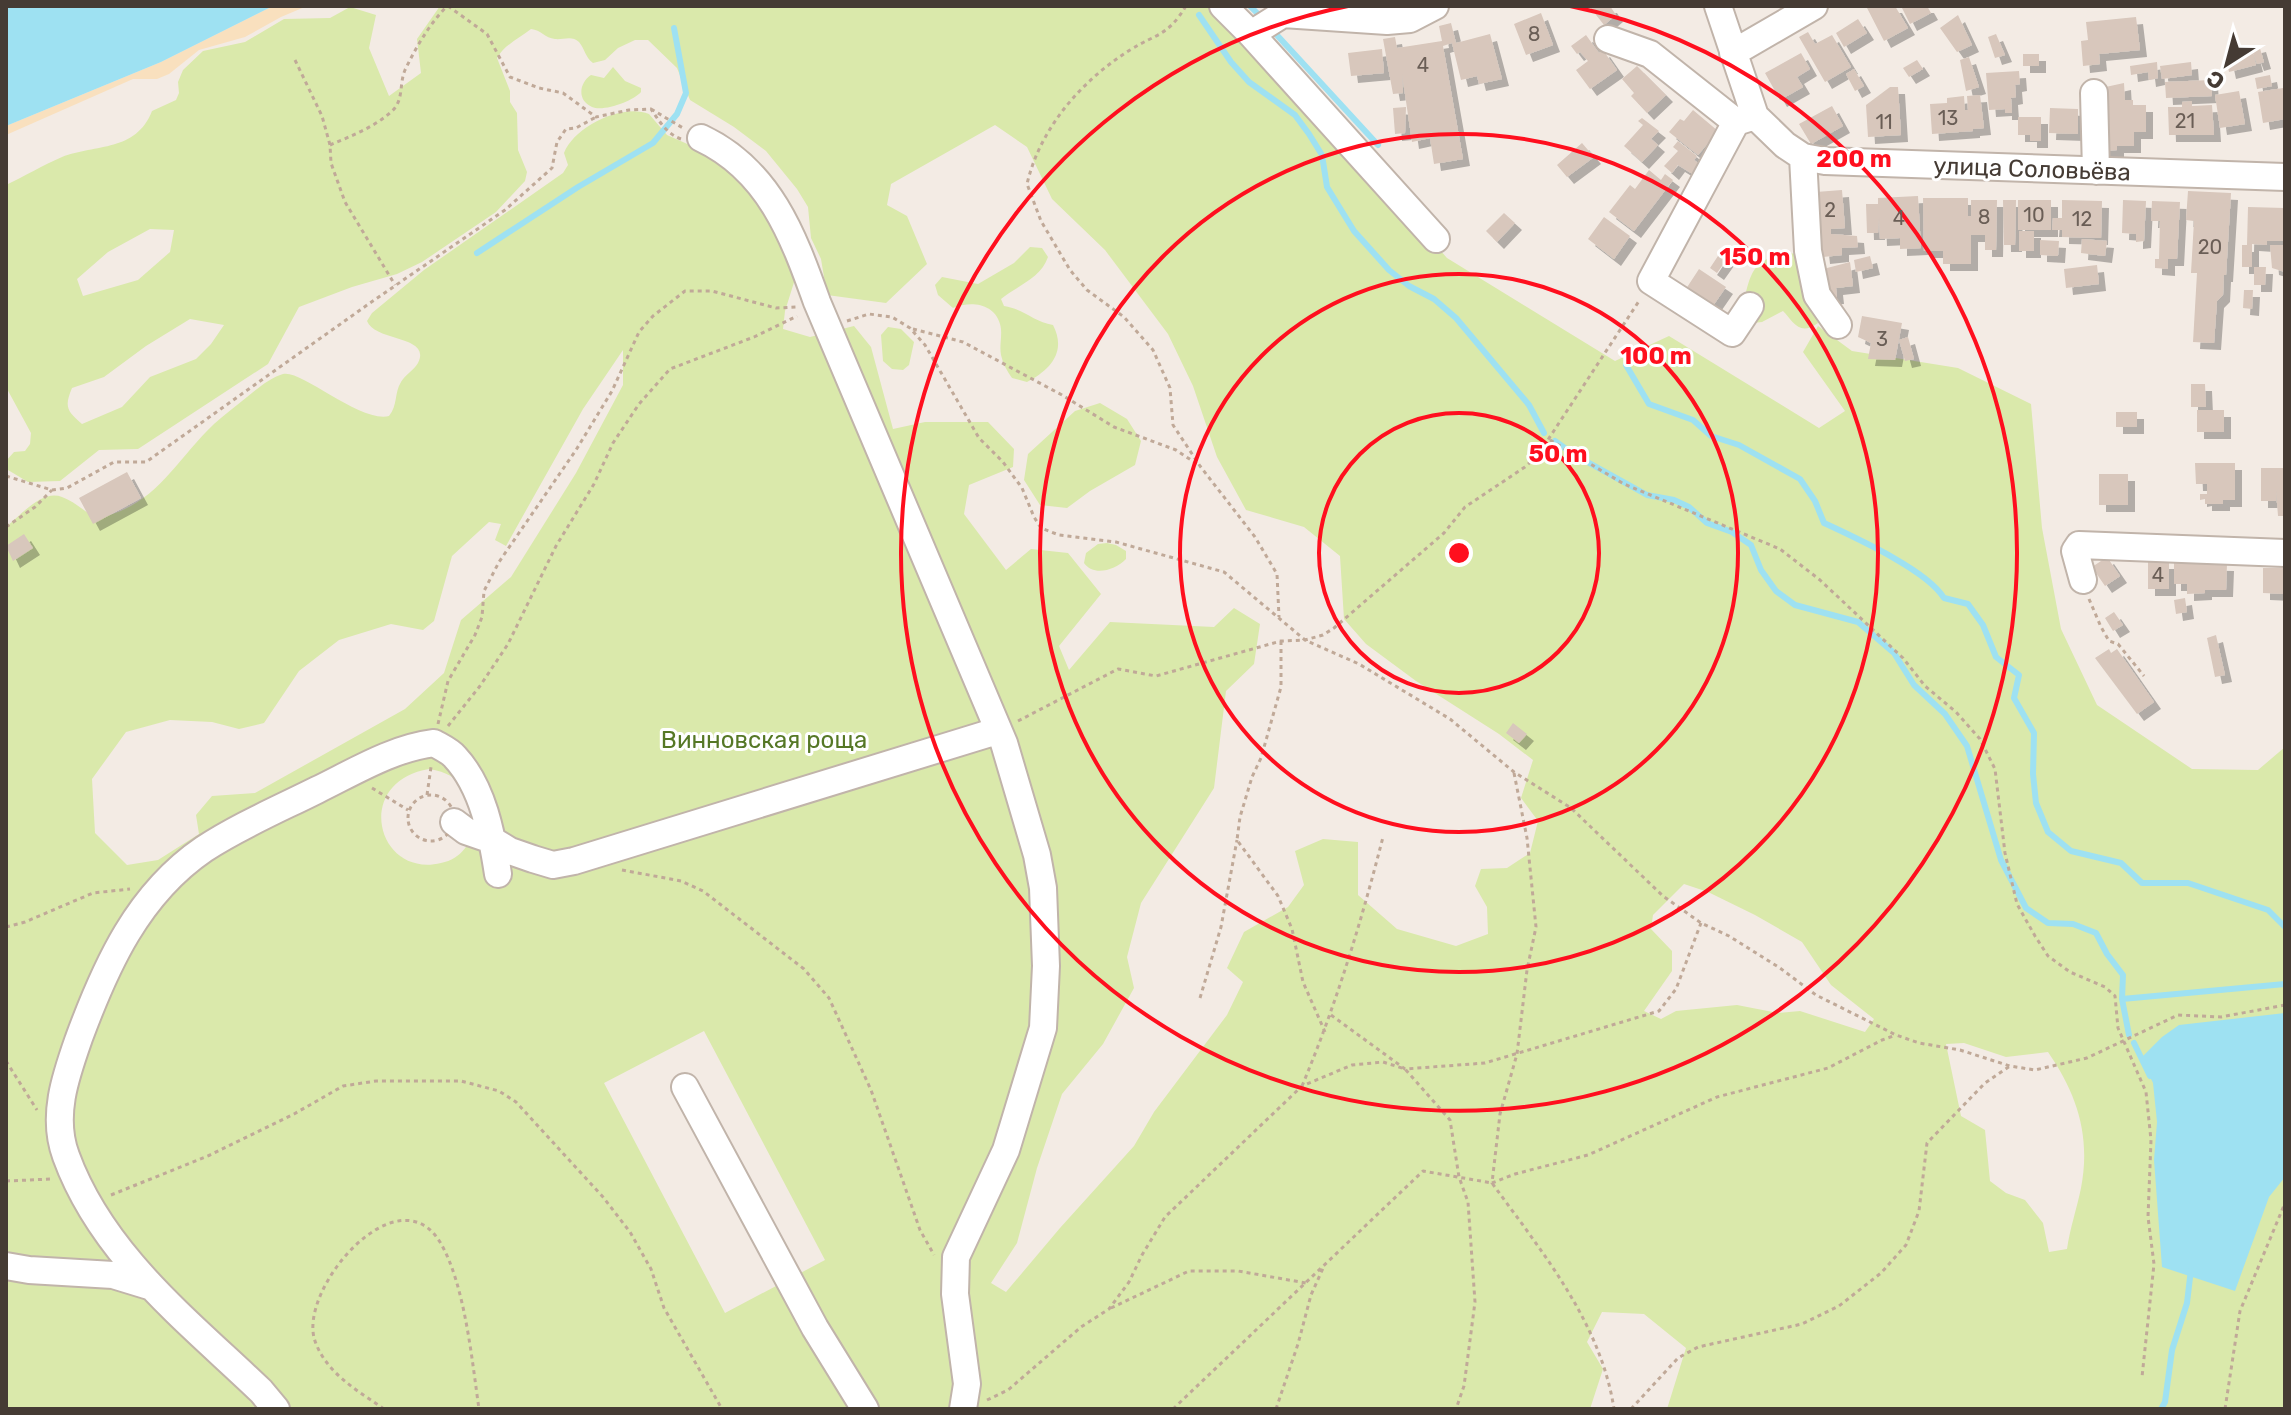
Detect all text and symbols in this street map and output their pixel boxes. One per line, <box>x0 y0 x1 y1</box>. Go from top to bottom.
house number: 8 <box>1528 22 1540 46</box>
north arrow <box>2187 24 2267 104</box>
house number: 4 <box>1417 53 1429 77</box>
text: С <box>2201 64 2230 95</box>
house number: 13 <box>1938 106 1958 130</box>
house number: 21 <box>2175 109 2195 133</box>
house number: 11 <box>1875 110 1893 134</box>
text: 200 m <box>1816 145 1892 173</box>
street label: улица Соловьёва <box>1933 152 2131 186</box>
house number: 2 <box>1824 198 1836 222</box>
house number: 10 <box>2023 203 2045 227</box>
house number: 8 <box>1978 205 1990 229</box>
house number: 4 <box>1893 206 1905 230</box>
house number: 12 <box>2072 207 2092 231</box>
house number: 20 <box>2198 235 2222 259</box>
text: 150 m <box>1720 243 1790 271</box>
house number: 3 <box>1876 327 1888 351</box>
text: 100 m <box>1620 342 1692 370</box>
text: 50 m <box>1529 440 1587 468</box>
centre of rings <box>1445 539 1473 567</box>
house number: 4 <box>2152 563 2164 587</box>
park label: Винновская роща <box>661 726 867 754</box>

